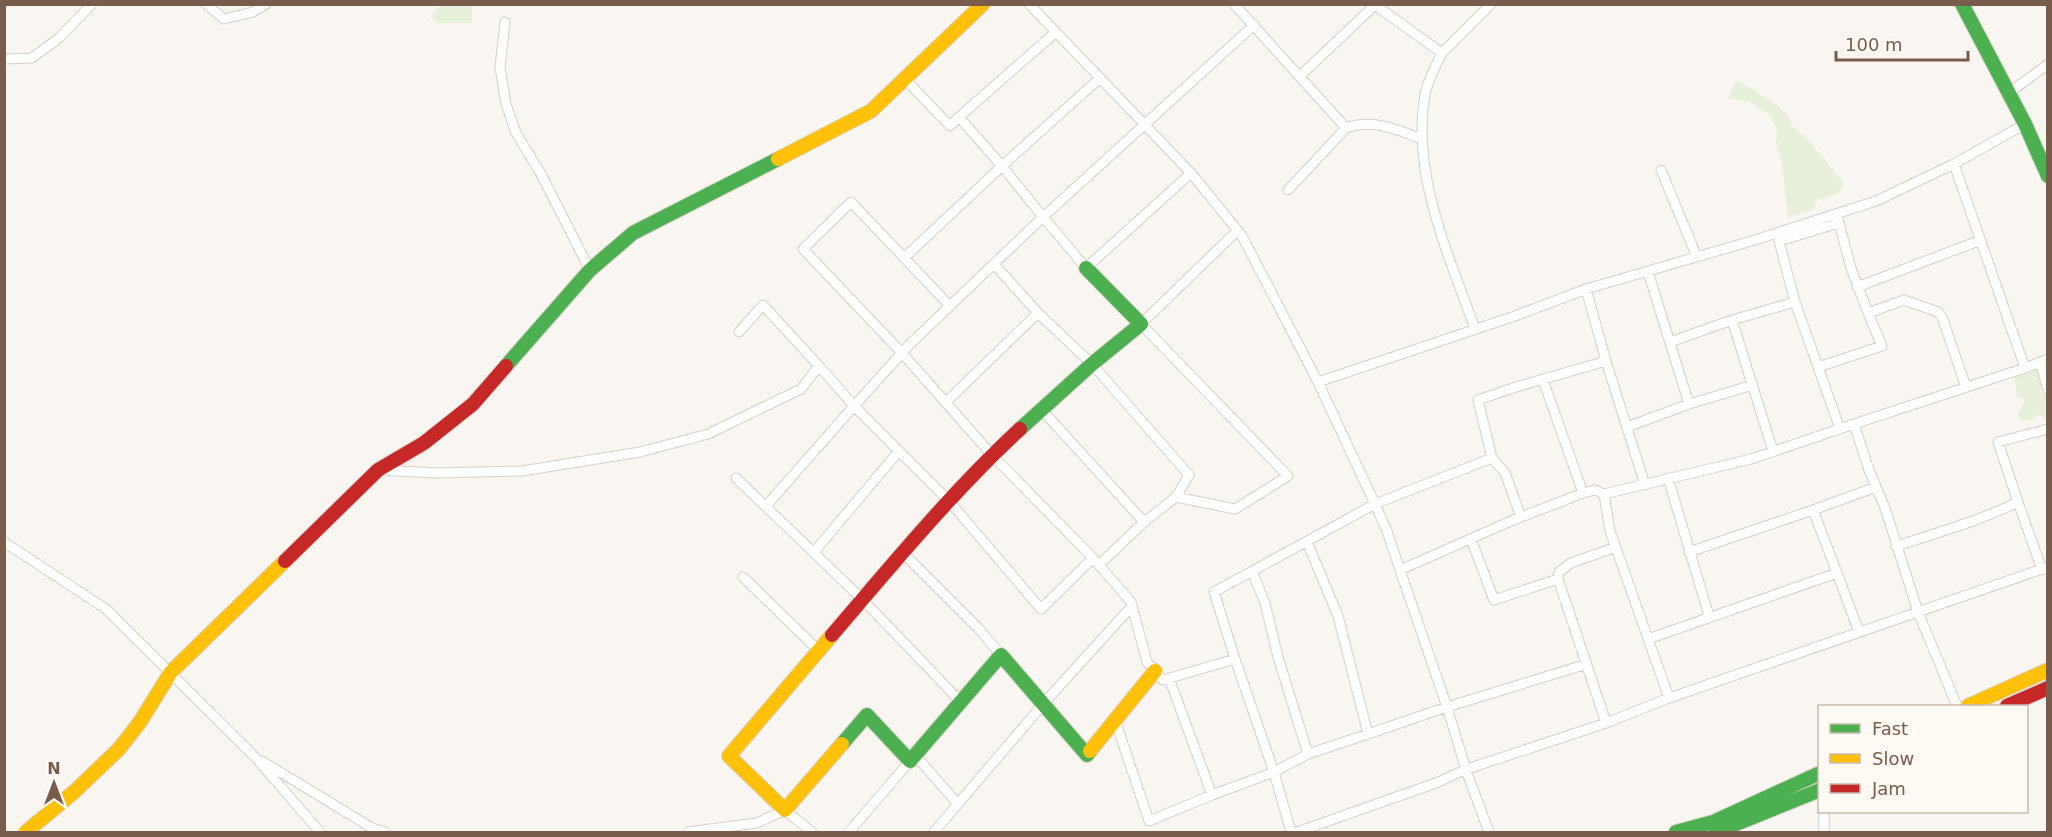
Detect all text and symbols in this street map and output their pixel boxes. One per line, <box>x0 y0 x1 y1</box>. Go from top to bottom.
scale bar <box>1836 24 1968 62</box>
text: 100 m <box>1845 34 1903 55</box>
legend <box>1818 705 2028 813</box>
text: Fast <box>1872 718 1908 739</box>
text: Slow <box>1872 748 1914 769</box>
north arrow <box>24 753 84 813</box>
text: N <box>47 759 61 778</box>
text: Jam <box>1871 778 1906 799</box>

